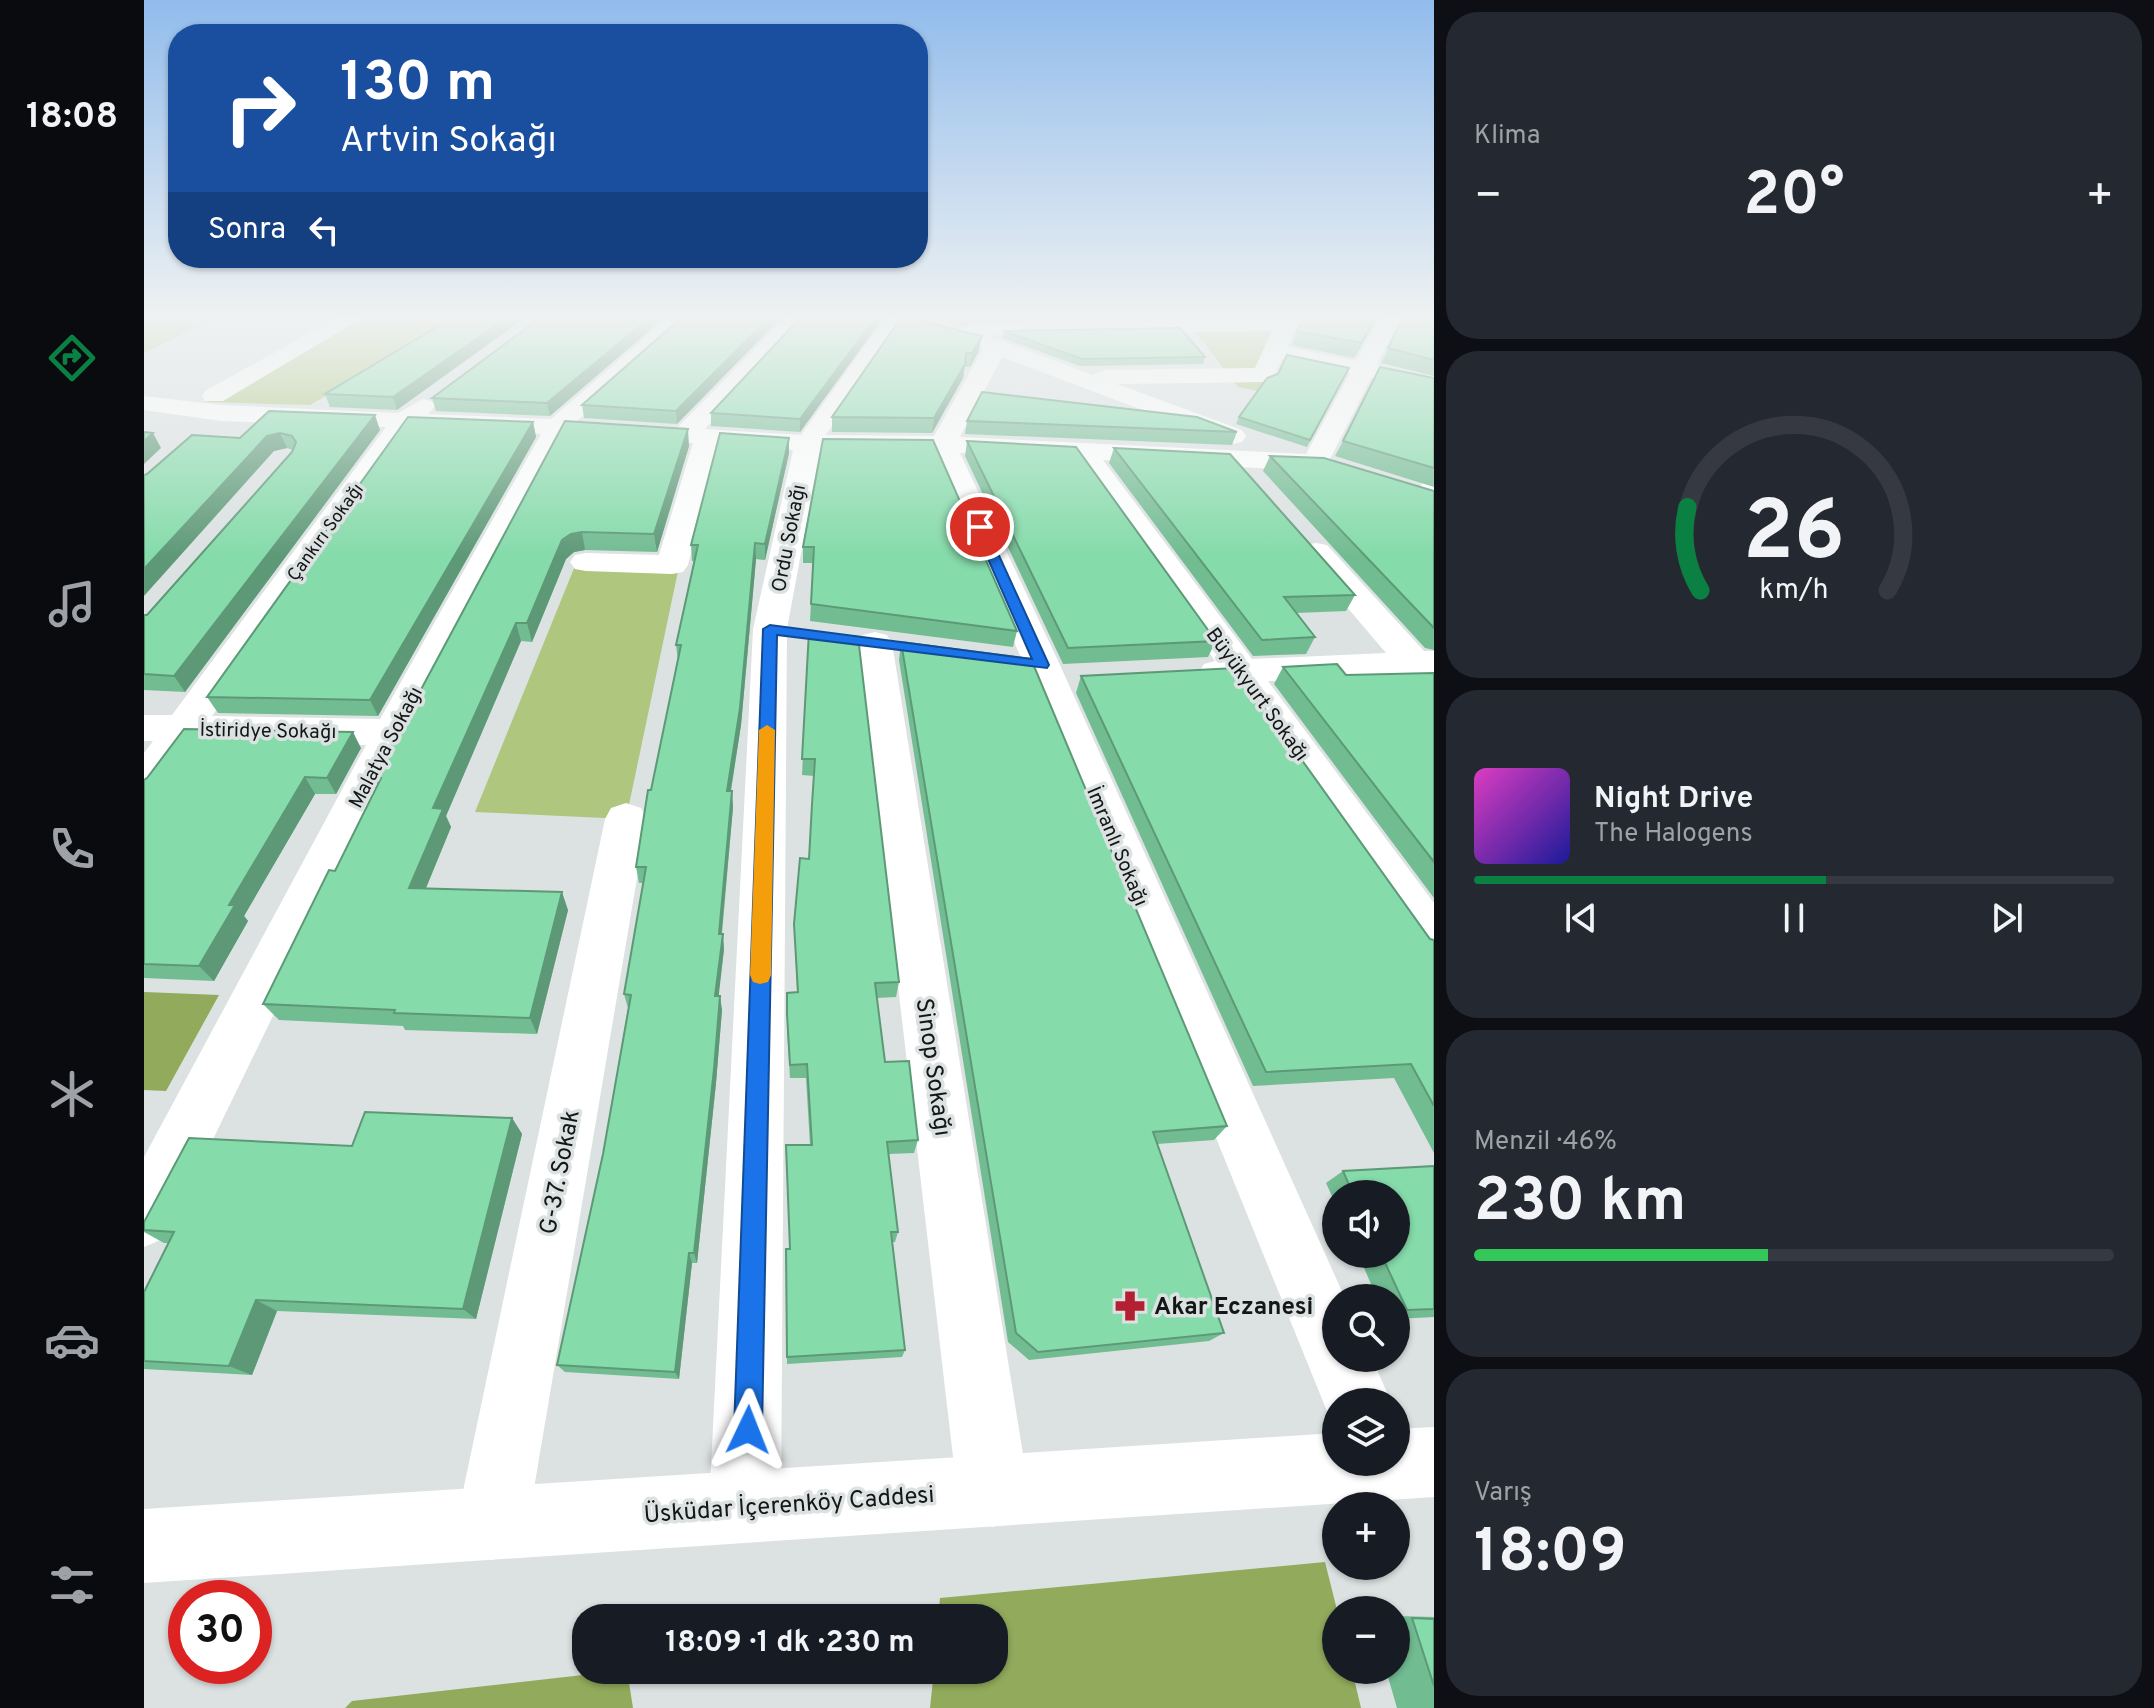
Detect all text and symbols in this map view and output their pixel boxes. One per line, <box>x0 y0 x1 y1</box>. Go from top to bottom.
text: 130 m <box>340 50 495 120</box>
icon: right <box>208 56 312 160</box>
text: 18:08 <box>26 95 118 141</box>
text: Artvin Sokağı <box>340 119 557 165</box>
text: Klima <box>1474 120 1540 153</box>
text: 20° <box>1743 160 1845 236</box>
text: − <box>1474 170 1502 226</box>
text: + <box>2086 170 2114 226</box>
icon: left <box>302 208 346 252</box>
text: Sonra <box>208 212 286 249</box>
icon: directions <box>44 330 100 386</box>
street label: Çankırı Sokağı <box>283 479 370 586</box>
street label: Ordu Sokağı <box>767 482 813 595</box>
text: 26 <box>1743 483 1845 588</box>
pin <box>946 493 1014 561</box>
icon: arrive <box>958 505 1002 549</box>
text: km/h <box>1759 573 1829 609</box>
icon: music <box>44 576 100 632</box>
street label: Büyükyurt Sokağı <box>1199 623 1314 767</box>
street label: Malatya Sokağı <box>344 683 430 813</box>
street label: İstiridye Sokağı <box>199 717 337 746</box>
text: Night Drive <box>1594 781 1753 818</box>
street label: İmranlı Sokağı <box>1079 783 1154 911</box>
text: The Halogens <box>1594 818 1753 851</box>
icon: phone <box>44 821 100 877</box>
icon: previous <box>1559 896 1603 940</box>
icon: pause <box>1772 896 1816 940</box>
icon: next <box>1985 896 2029 940</box>
street label: Sinop Sokağı <box>907 996 957 1138</box>
icon: climate <box>44 1066 100 1122</box>
street label: G-37. Sokak <box>534 1108 588 1237</box>
text: Menzil · 46% <box>1474 1126 1617 1159</box>
text: 230 km <box>1474 1166 1686 1242</box>
map controls <box>1322 1180 1410 1684</box>
button: sound <box>1322 1180 1410 1268</box>
button: search <box>1322 1284 1410 1372</box>
pharmacy icon: Akar Eczanesi <box>1113 1289 1147 1323</box>
place label: Akar Eczanesi <box>1154 1293 1313 1323</box>
icon: car <box>44 1312 100 1368</box>
position arrow <box>706 1388 790 1472</box>
button: layers <box>1322 1388 1410 1476</box>
text: Varış <box>1474 1477 1532 1510</box>
street label: Üsküdar İçerenköy Caddesi <box>643 1479 936 1531</box>
button: + <box>1322 1492 1410 1580</box>
text: 18:09 <box>1474 1517 1627 1593</box>
icon: filters <box>44 1557 100 1613</box>
speed limit sign: 30 <box>168 1580 272 1684</box>
button: − <box>1322 1596 1410 1684</box>
text: 18:09 · 1 dk · 230 m <box>665 1625 915 1662</box>

